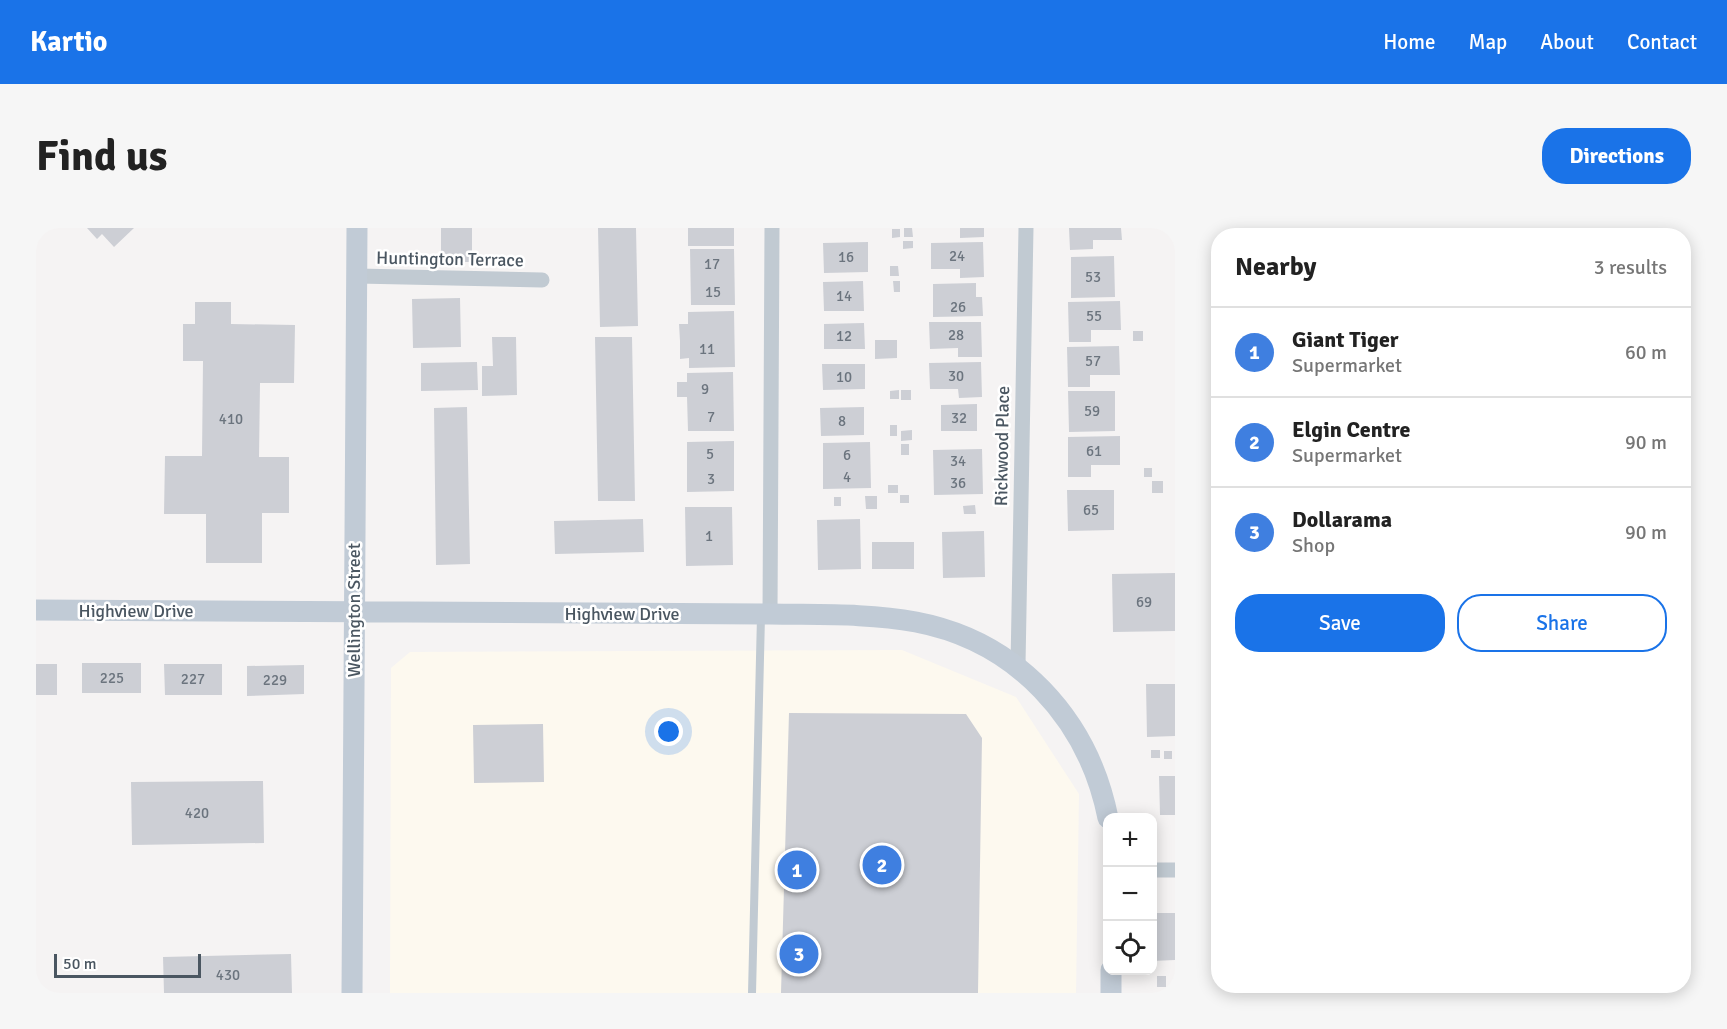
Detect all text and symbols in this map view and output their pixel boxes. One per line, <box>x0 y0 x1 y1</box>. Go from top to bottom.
text: Kartio <box>30 25 107 59</box>
text: Home <box>1383 29 1436 55</box>
text: Map <box>1469 29 1507 55</box>
text: About <box>1540 29 1594 55</box>
text: Contact <box>1627 29 1697 55</box>
button: Directions <box>1542 128 1691 184</box>
text: Find us <box>36 131 167 182</box>
street label: Huntington Terrace <box>376 247 524 271</box>
house number: 24 <box>949 247 965 265</box>
house number: 16 <box>838 248 854 266</box>
text: Nearby <box>1235 251 1316 283</box>
house number: 17 <box>704 255 720 273</box>
text: 3 results <box>1594 255 1667 280</box>
house number: 53 <box>1085 268 1101 286</box>
house number: 15 <box>705 283 721 301</box>
house number: 14 <box>836 287 852 305</box>
house number: 26 <box>950 298 966 316</box>
house number: 55 <box>1086 307 1102 325</box>
house number: 28 <box>948 326 964 344</box>
text: Giant Tiger <box>1292 326 1399 353</box>
house number: 12 <box>836 327 852 345</box>
house number: 11 <box>699 340 715 358</box>
text: 1 <box>1249 340 1260 365</box>
text: 60 m <box>1625 340 1667 365</box>
house number: 57 <box>1085 352 1101 370</box>
text: Supermarket <box>1292 353 1402 378</box>
house number: 30 <box>948 367 964 385</box>
house number: 10 <box>836 368 852 386</box>
house number: 9 <box>701 380 709 398</box>
street label: Rickwood Place <box>990 386 1014 506</box>
house number: 59 <box>1084 402 1100 420</box>
house number: 7 <box>707 408 715 426</box>
house number: 32 <box>951 409 967 427</box>
house number: 410 <box>219 410 243 428</box>
house number: 8 <box>838 412 846 430</box>
text: Elgin Centre <box>1292 416 1410 443</box>
text: 2 <box>1249 430 1260 455</box>
text: 90 m <box>1625 430 1667 455</box>
house number: 61 <box>1086 442 1102 460</box>
text: Supermarket <box>1292 443 1402 468</box>
house number: 5 <box>706 445 714 463</box>
house number: 6 <box>843 446 851 464</box>
house number: 34 <box>950 452 966 470</box>
house number: 4 <box>843 468 851 486</box>
house number: 3 <box>707 470 715 488</box>
house number: 36 <box>950 474 966 492</box>
house number: 65 <box>1083 501 1099 519</box>
text: Dollarama <box>1292 506 1392 533</box>
text: 3 <box>1249 520 1260 545</box>
text: 90 m <box>1625 520 1667 545</box>
house number: 1 <box>705 527 713 545</box>
text: Shop <box>1292 533 1335 558</box>
street label: Wellington Street <box>343 543 365 677</box>
house number: 69 <box>1136 593 1152 611</box>
button: Save <box>1235 594 1445 652</box>
button: Share <box>1457 594 1667 652</box>
street label: Highview Drive <box>79 600 193 622</box>
street label: Highview Drive <box>565 603 679 625</box>
house number: 225 <box>100 669 124 687</box>
house number: 227 <box>181 670 205 688</box>
house number: 229 <box>263 671 287 689</box>
your location <box>654 717 683 746</box>
house number: 420 <box>185 804 209 822</box>
map controls <box>1103 813 1157 975</box>
button: + <box>1103 813 1157 867</box>
pin: 2 <box>862 842 902 888</box>
pin: 1 <box>778 848 816 892</box>
button: − <box>1103 867 1157 921</box>
button: locate <box>1103 921 1157 975</box>
pin: 3 <box>780 932 819 976</box>
scale bar <box>54 951 201 978</box>
text: 50 m <box>63 954 97 974</box>
house number: 430 <box>216 966 240 984</box>

